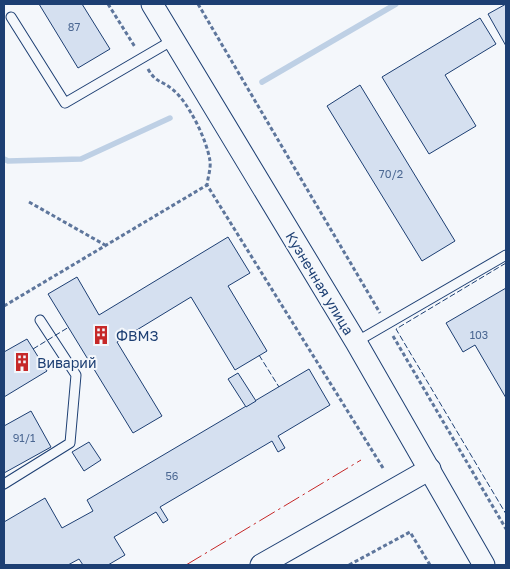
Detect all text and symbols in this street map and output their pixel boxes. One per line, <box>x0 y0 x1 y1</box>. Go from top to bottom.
house number: 87 <box>68 20 80 33</box>
house number: 70/2 <box>379 167 403 180</box>
street label: Кузнечная улица <box>282 228 358 338</box>
building icon: ФВМЗ <box>90 324 112 346</box>
place label: ФВМЗ <box>116 327 158 344</box>
house number: 103 <box>470 328 488 341</box>
building icon: Виварий <box>11 351 33 373</box>
place label: Виварий <box>37 354 96 371</box>
house number: 91/1 <box>13 431 35 444</box>
house number: 56 <box>165 469 179 482</box>

